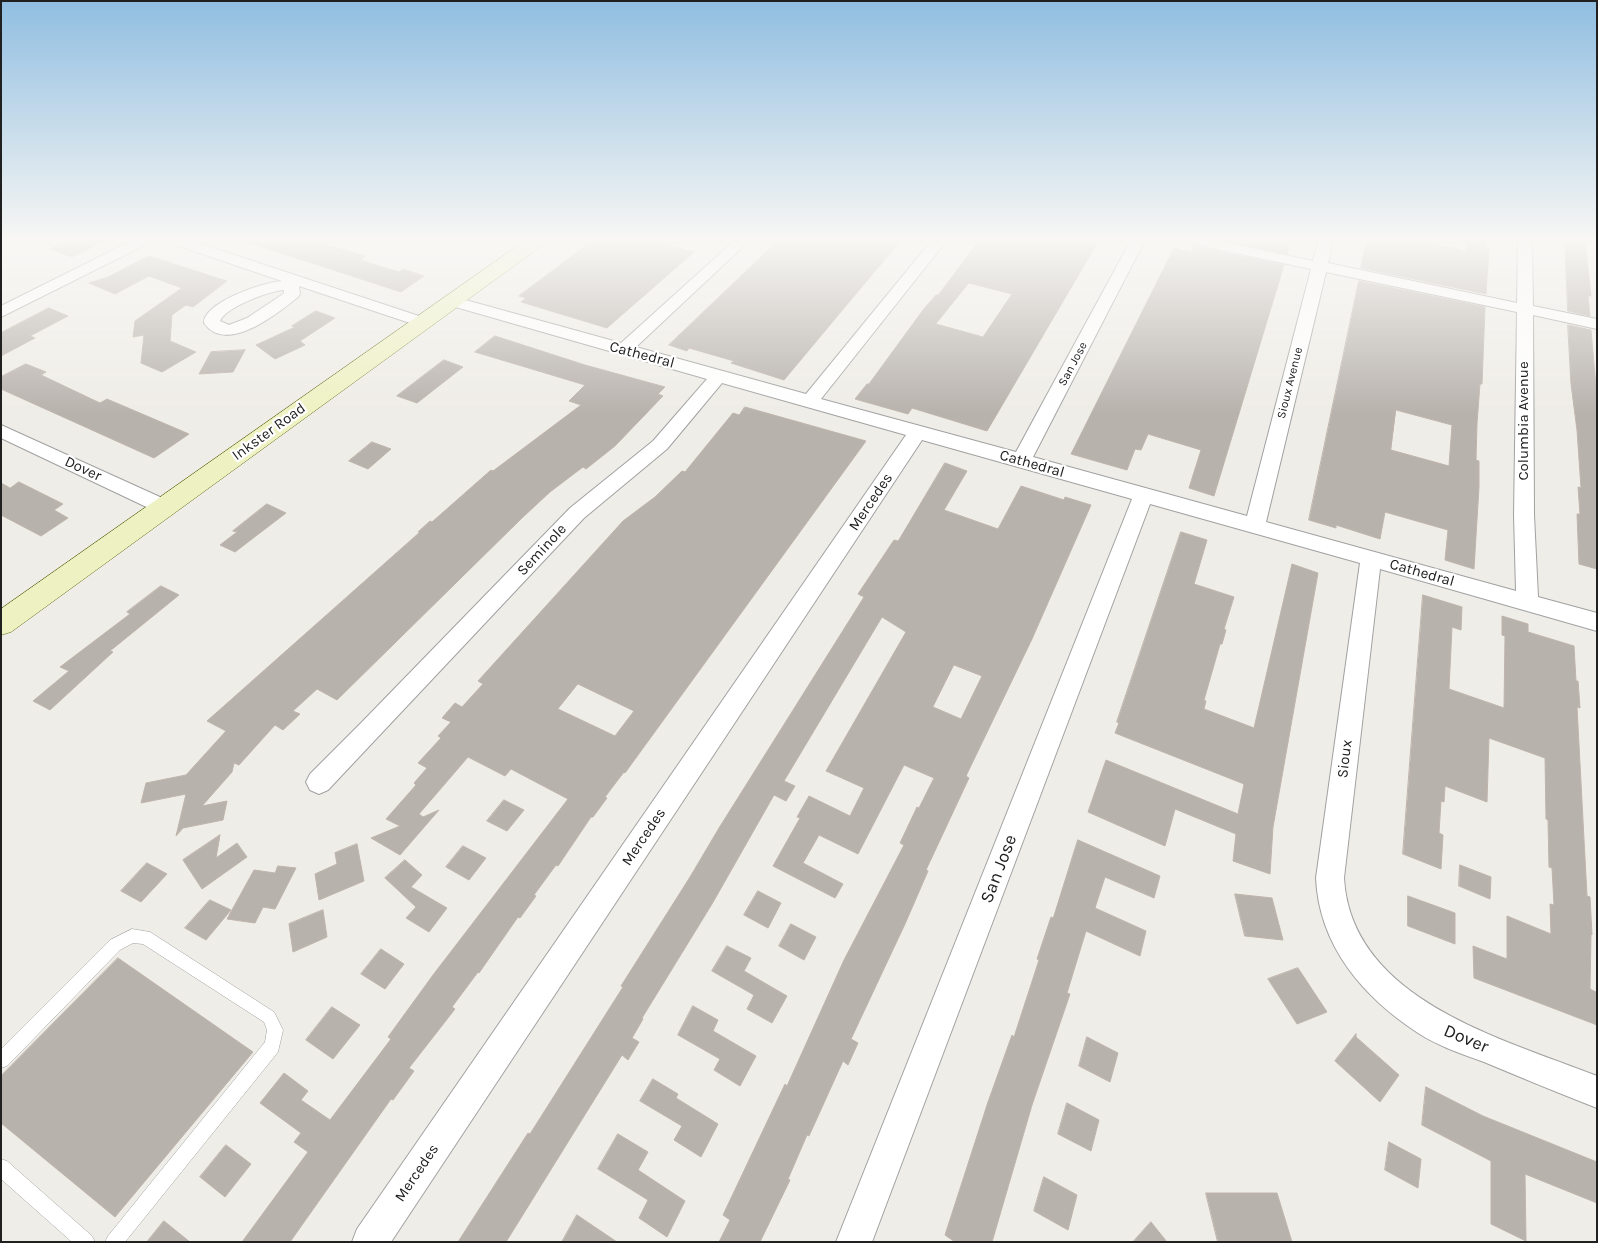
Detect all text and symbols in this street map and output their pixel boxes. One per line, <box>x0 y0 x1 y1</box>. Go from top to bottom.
street label: Cathedral <box>607 338 677 372</box>
street label: San Jose <box>1055 340 1091 388</box>
street label: Sioux Avenue <box>1274 346 1306 420</box>
street label: Columbia Avenue <box>1515 361 1533 481</box>
street label: Inkster Road <box>229 399 309 465</box>
street label: Cathedral <box>998 446 1066 482</box>
street label: Dover <box>62 453 104 485</box>
street label: Mercedes <box>845 470 897 534</box>
street label: Seminole <box>513 520 571 580</box>
street label: Cathedral <box>1388 555 1456 591</box>
street label: Sioux <box>1334 739 1356 779</box>
street label: Mercedes <box>618 805 670 869</box>
street label: San Jose <box>976 832 1022 906</box>
street label: Dover <box>1440 1020 1492 1058</box>
street label: Mercedes <box>391 1141 443 1205</box>

